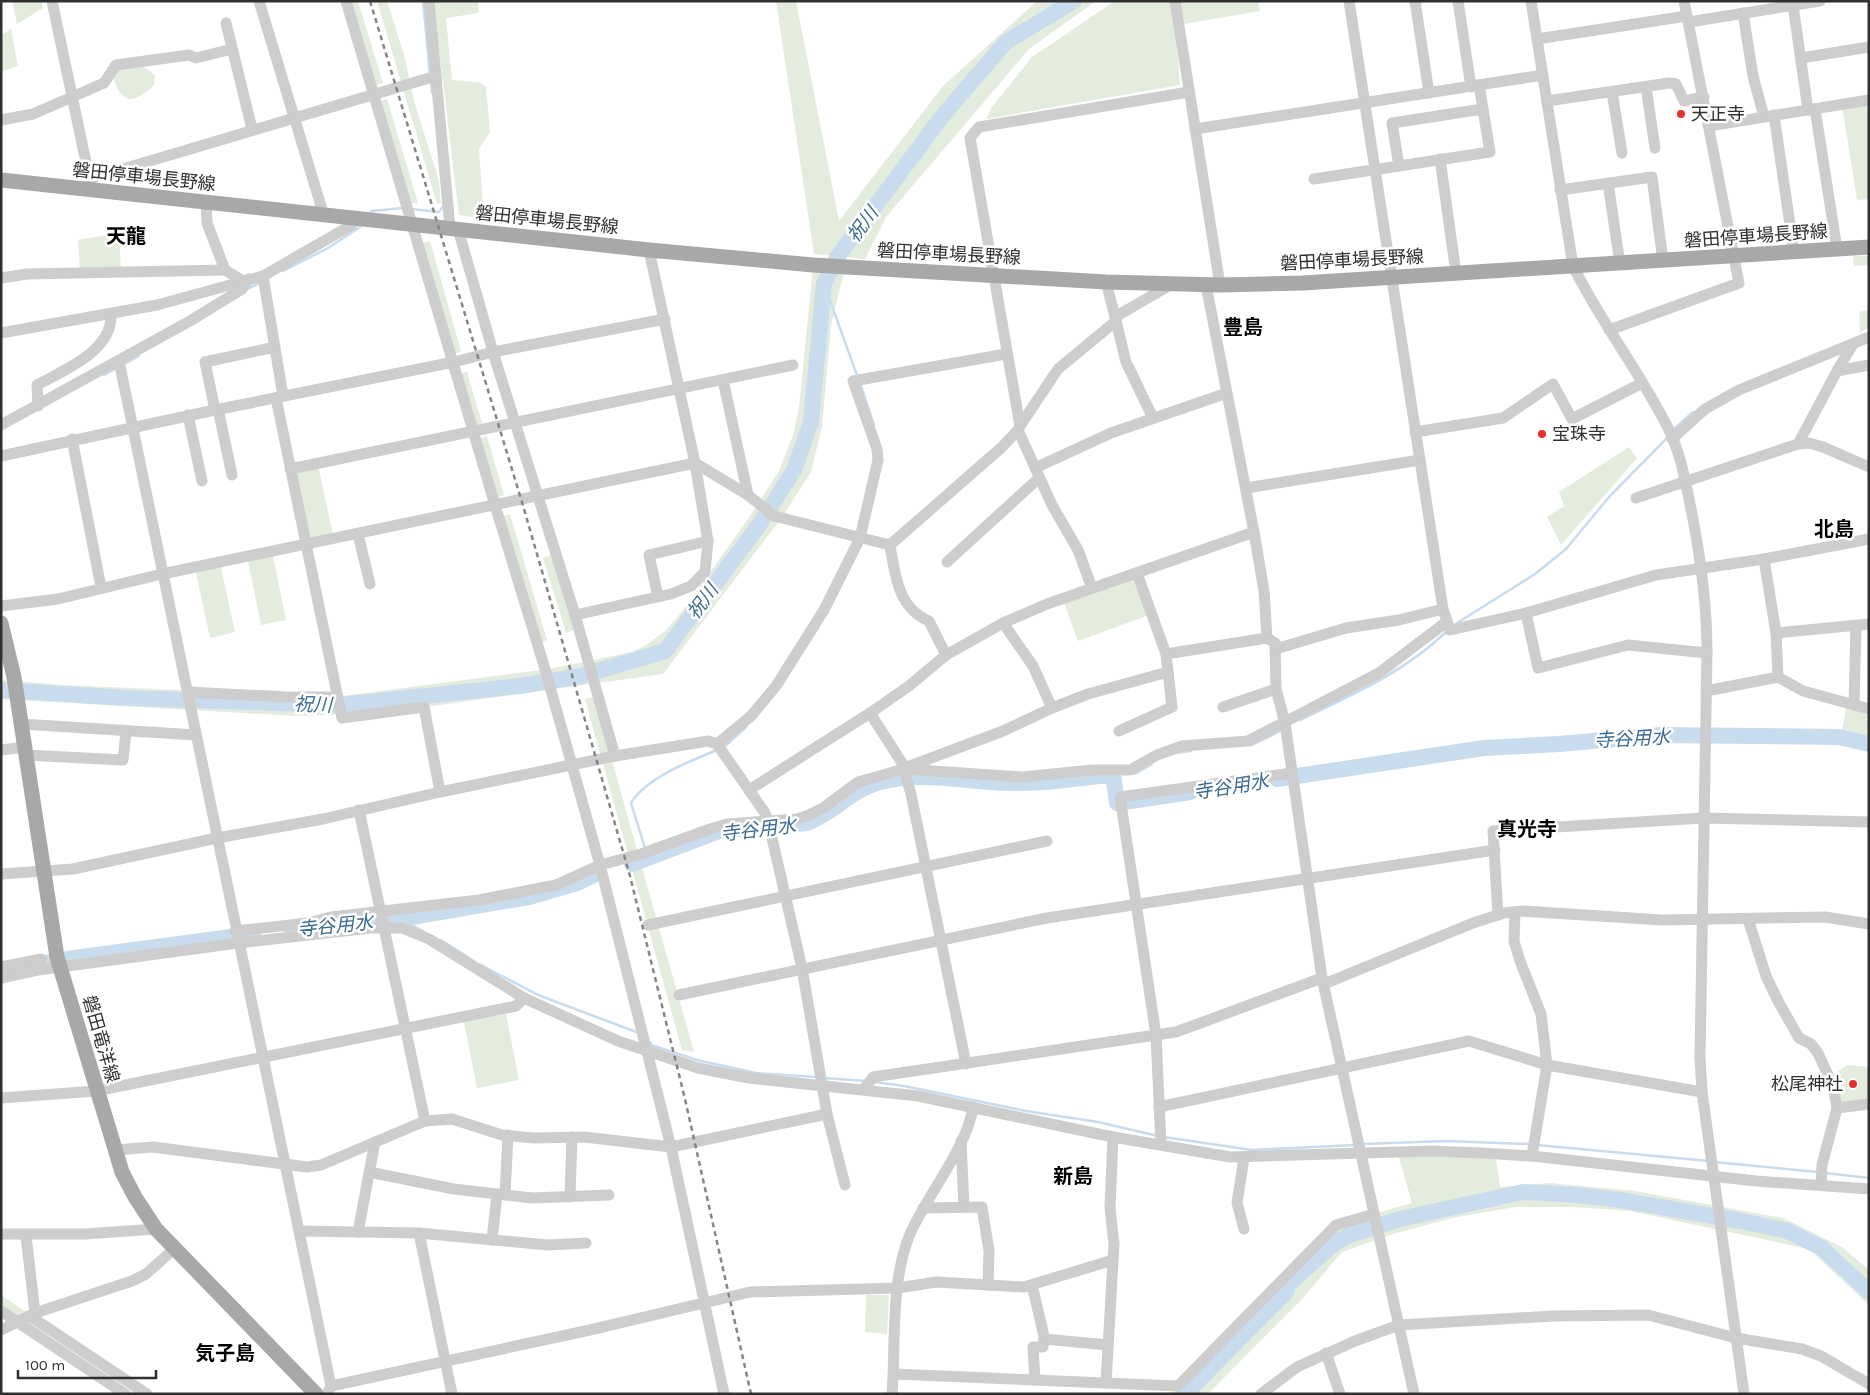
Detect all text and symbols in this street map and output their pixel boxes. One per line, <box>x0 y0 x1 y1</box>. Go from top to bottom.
place label: 天正寺 <box>1691 103 1745 125</box>
marker: 天正寺 <box>1675 108 1687 120</box>
street label: 磐田停車場長野線 <box>71 159 217 195</box>
water label: 祝川 <box>843 201 884 246</box>
street label: 磐田停車場長野線 <box>474 202 620 238</box>
street label: 磐田停車場長野線 <box>1683 220 1829 252</box>
district label: 天龍 <box>106 225 146 248</box>
street label: 磐田停車場長野線 <box>877 239 1021 269</box>
street label: 磐田停車場長野線 <box>1280 245 1424 275</box>
district label: 豊島 <box>1223 316 1263 339</box>
place label: 宝珠寺 <box>1552 423 1606 445</box>
marker: 宝珠寺 <box>1536 428 1548 440</box>
district label: 北島 <box>1814 518 1854 541</box>
water label: 祝川 <box>683 578 724 623</box>
water label: 祝川 <box>294 693 334 717</box>
water label: 寺谷用水 <box>1594 726 1673 752</box>
water label: 寺谷用水 <box>1192 770 1272 804</box>
water label: 寺谷用水 <box>719 814 799 846</box>
district label: 真光寺 <box>1497 818 1557 841</box>
water label: 寺谷用水 <box>296 911 376 941</box>
street label: 磐田竜洋線 <box>78 993 124 1085</box>
place label: 松尾神社 <box>1771 1073 1843 1095</box>
marker: 松尾神社 <box>1847 1078 1859 1090</box>
district label: 新島 <box>1053 1165 1093 1188</box>
district label: 気子島 <box>195 1342 255 1365</box>
scale bar <box>18 1348 155 1380</box>
text: 100 m <box>25 1356 65 1374</box>

